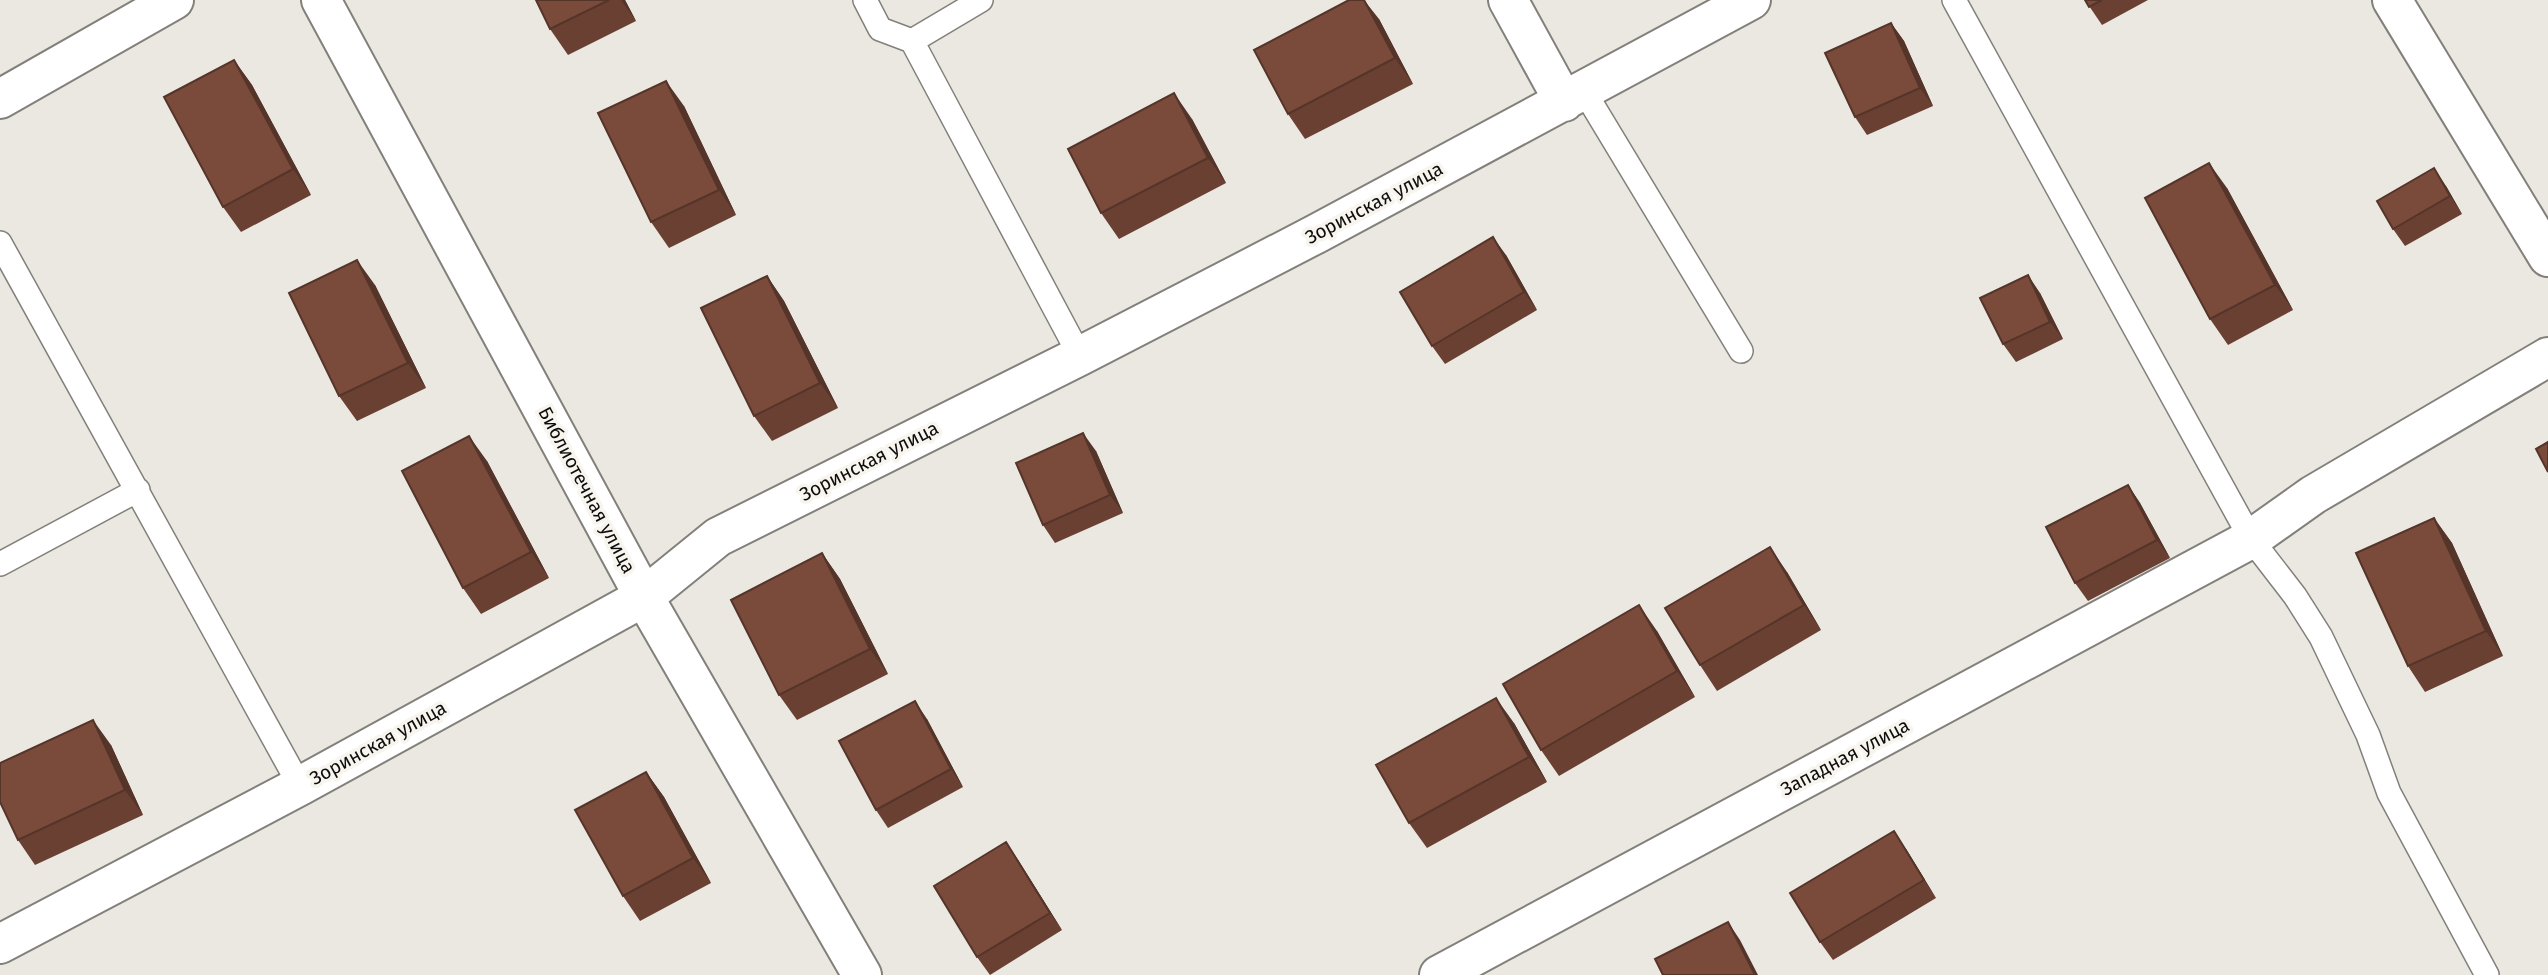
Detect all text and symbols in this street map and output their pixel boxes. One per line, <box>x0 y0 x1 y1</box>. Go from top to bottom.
street label: Зоринская улица <box>1301 157 1447 249</box>
street label: Библиотечная улица <box>533 403 641 577</box>
street label: Зоринская улица <box>796 416 942 506</box>
street label: Зоринская улица <box>306 696 450 790</box>
street label: Западная улица <box>1777 713 1913 801</box>

